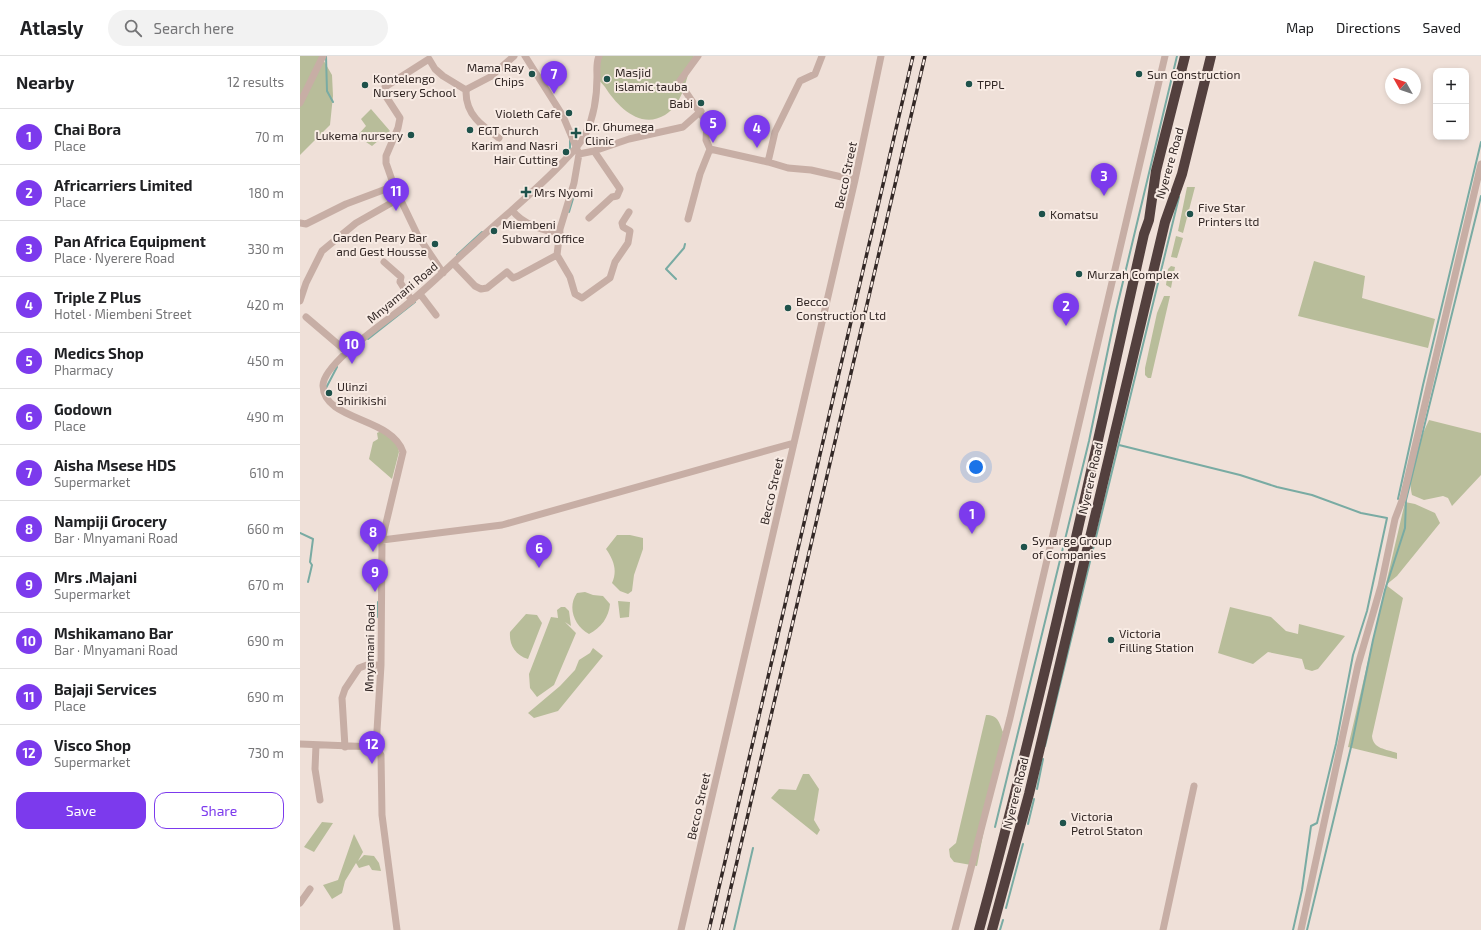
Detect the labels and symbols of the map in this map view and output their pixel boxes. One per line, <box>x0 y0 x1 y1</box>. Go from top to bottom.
place label: Mama Ray Chips <box>467 60 525 88</box>
pin: 7 <box>541 61 567 94</box>
place label: Masjid islamic tauba <box>615 65 687 93</box>
place label: Sun Construction <box>1147 67 1240 81</box>
north arrow <box>1385 68 1421 104</box>
marker: Mama Ray Chips <box>527 69 537 79</box>
marker: Sun Construction <box>1134 69 1144 79</box>
place label: Kontelengo Nursery School <box>373 71 456 99</box>
marker: Masjid islamic tauba <box>602 74 612 84</box>
place label: TPPL <box>977 77 1004 91</box>
marker: TPPL <box>964 79 974 89</box>
marker: Kontelengo Nursery School <box>360 80 370 90</box>
place label: Babi <box>669 96 693 110</box>
marker: Babi <box>696 98 706 108</box>
place label: Violeth Cafe <box>495 106 561 120</box>
marker: Violeth Cafe <box>564 108 574 118</box>
pin: 5 <box>700 110 726 143</box>
pin: 4 <box>744 115 770 148</box>
place label: Dr. Ghumega Clinic <box>585 119 654 147</box>
place label: EGT church <box>478 123 539 137</box>
marker: EGT church <box>465 125 475 135</box>
street label: Nyerere Road <box>1152 126 1186 200</box>
marker: Dr. Ghumega Clinic <box>570 127 582 139</box>
place label: Lukema nursery <box>316 128 404 142</box>
marker: Lukema nursery <box>406 130 416 140</box>
place label: Karim and Nasri Hair Cutting <box>471 138 558 166</box>
street label: Becco Street <box>831 140 859 210</box>
marker: Karim and Nasri Hair Cutting <box>561 147 571 157</box>
pin: 3 <box>1091 163 1117 196</box>
pin: 11 <box>383 178 409 211</box>
place label: Mrs Nyomi <box>534 185 593 199</box>
marker: Mrs Nyomi <box>521 187 531 197</box>
place label: Five Star Printers ltd <box>1198 200 1259 228</box>
place label: Komatsu <box>1050 207 1098 221</box>
marker: Komatsu <box>1037 209 1047 219</box>
marker: Five Star Printers ltd <box>1185 209 1195 219</box>
place label: Miembeni Subward Office <box>502 217 584 245</box>
marker: Miembeni Subward Office <box>489 226 499 236</box>
place label: Garden Peary Bar and Gest Housse <box>333 230 427 258</box>
marker: Garden Peary Bar and Gest Housse <box>430 239 440 249</box>
street label: Mnyamani Road <box>364 258 440 326</box>
place label: Murzah Complex <box>1087 267 1180 281</box>
marker: Murzah Complex <box>1074 269 1084 279</box>
pin: 2 <box>1053 293 1079 326</box>
place label: Becco Construction Ltd <box>796 294 886 322</box>
marker: Becco Construction Ltd <box>783 303 793 313</box>
pin: 10 <box>339 331 365 364</box>
place label: Ulinzi Shirikishi <box>337 379 387 407</box>
marker: Ulinzi Shirikishi <box>324 388 334 398</box>
street label: Nyerere Road <box>1075 441 1105 515</box>
street label: Becco Street <box>756 456 786 526</box>
your location <box>966 457 986 477</box>
pin: 1 <box>959 501 985 534</box>
pin: 8 <box>360 519 386 552</box>
place label: Synarge Group of Companies <box>1032 533 1112 561</box>
pin: 6 <box>526 535 552 568</box>
marker: Synarge Group of Companies <box>1019 542 1029 552</box>
pin: 9 <box>362 559 388 592</box>
street label: Mnyamani Road <box>361 604 377 692</box>
place label: Victoria Filling Station <box>1119 626 1194 654</box>
marker: Victoria Filling Station <box>1106 635 1116 645</box>
pin: 12 <box>359 731 385 764</box>
street label: Nyerere Road <box>999 756 1031 830</box>
street label: Becco Street <box>683 771 713 841</box>
place label: Victoria Petrol Staton <box>1071 809 1143 837</box>
marker: Victoria Petrol Staton <box>1058 818 1068 828</box>

